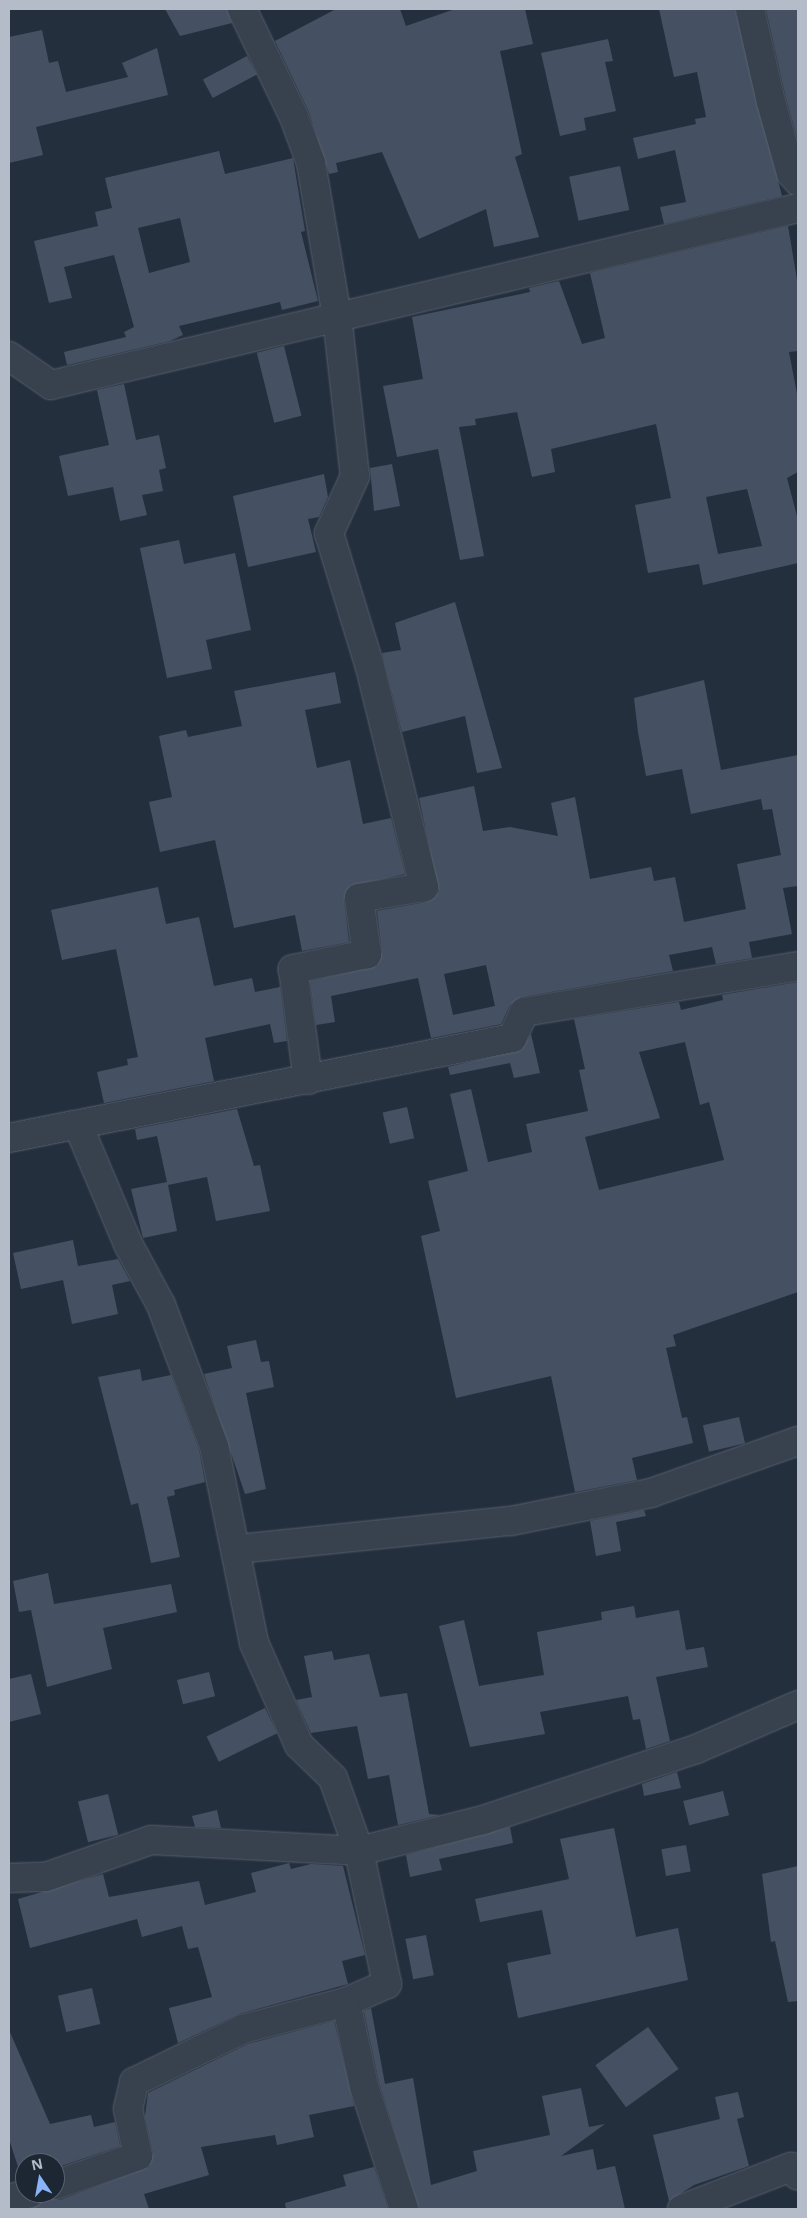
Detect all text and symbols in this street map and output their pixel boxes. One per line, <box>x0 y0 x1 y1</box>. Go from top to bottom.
north arrow <box>15 2153 65 2203</box>
text: N <box>29 2153 45 2174</box>

